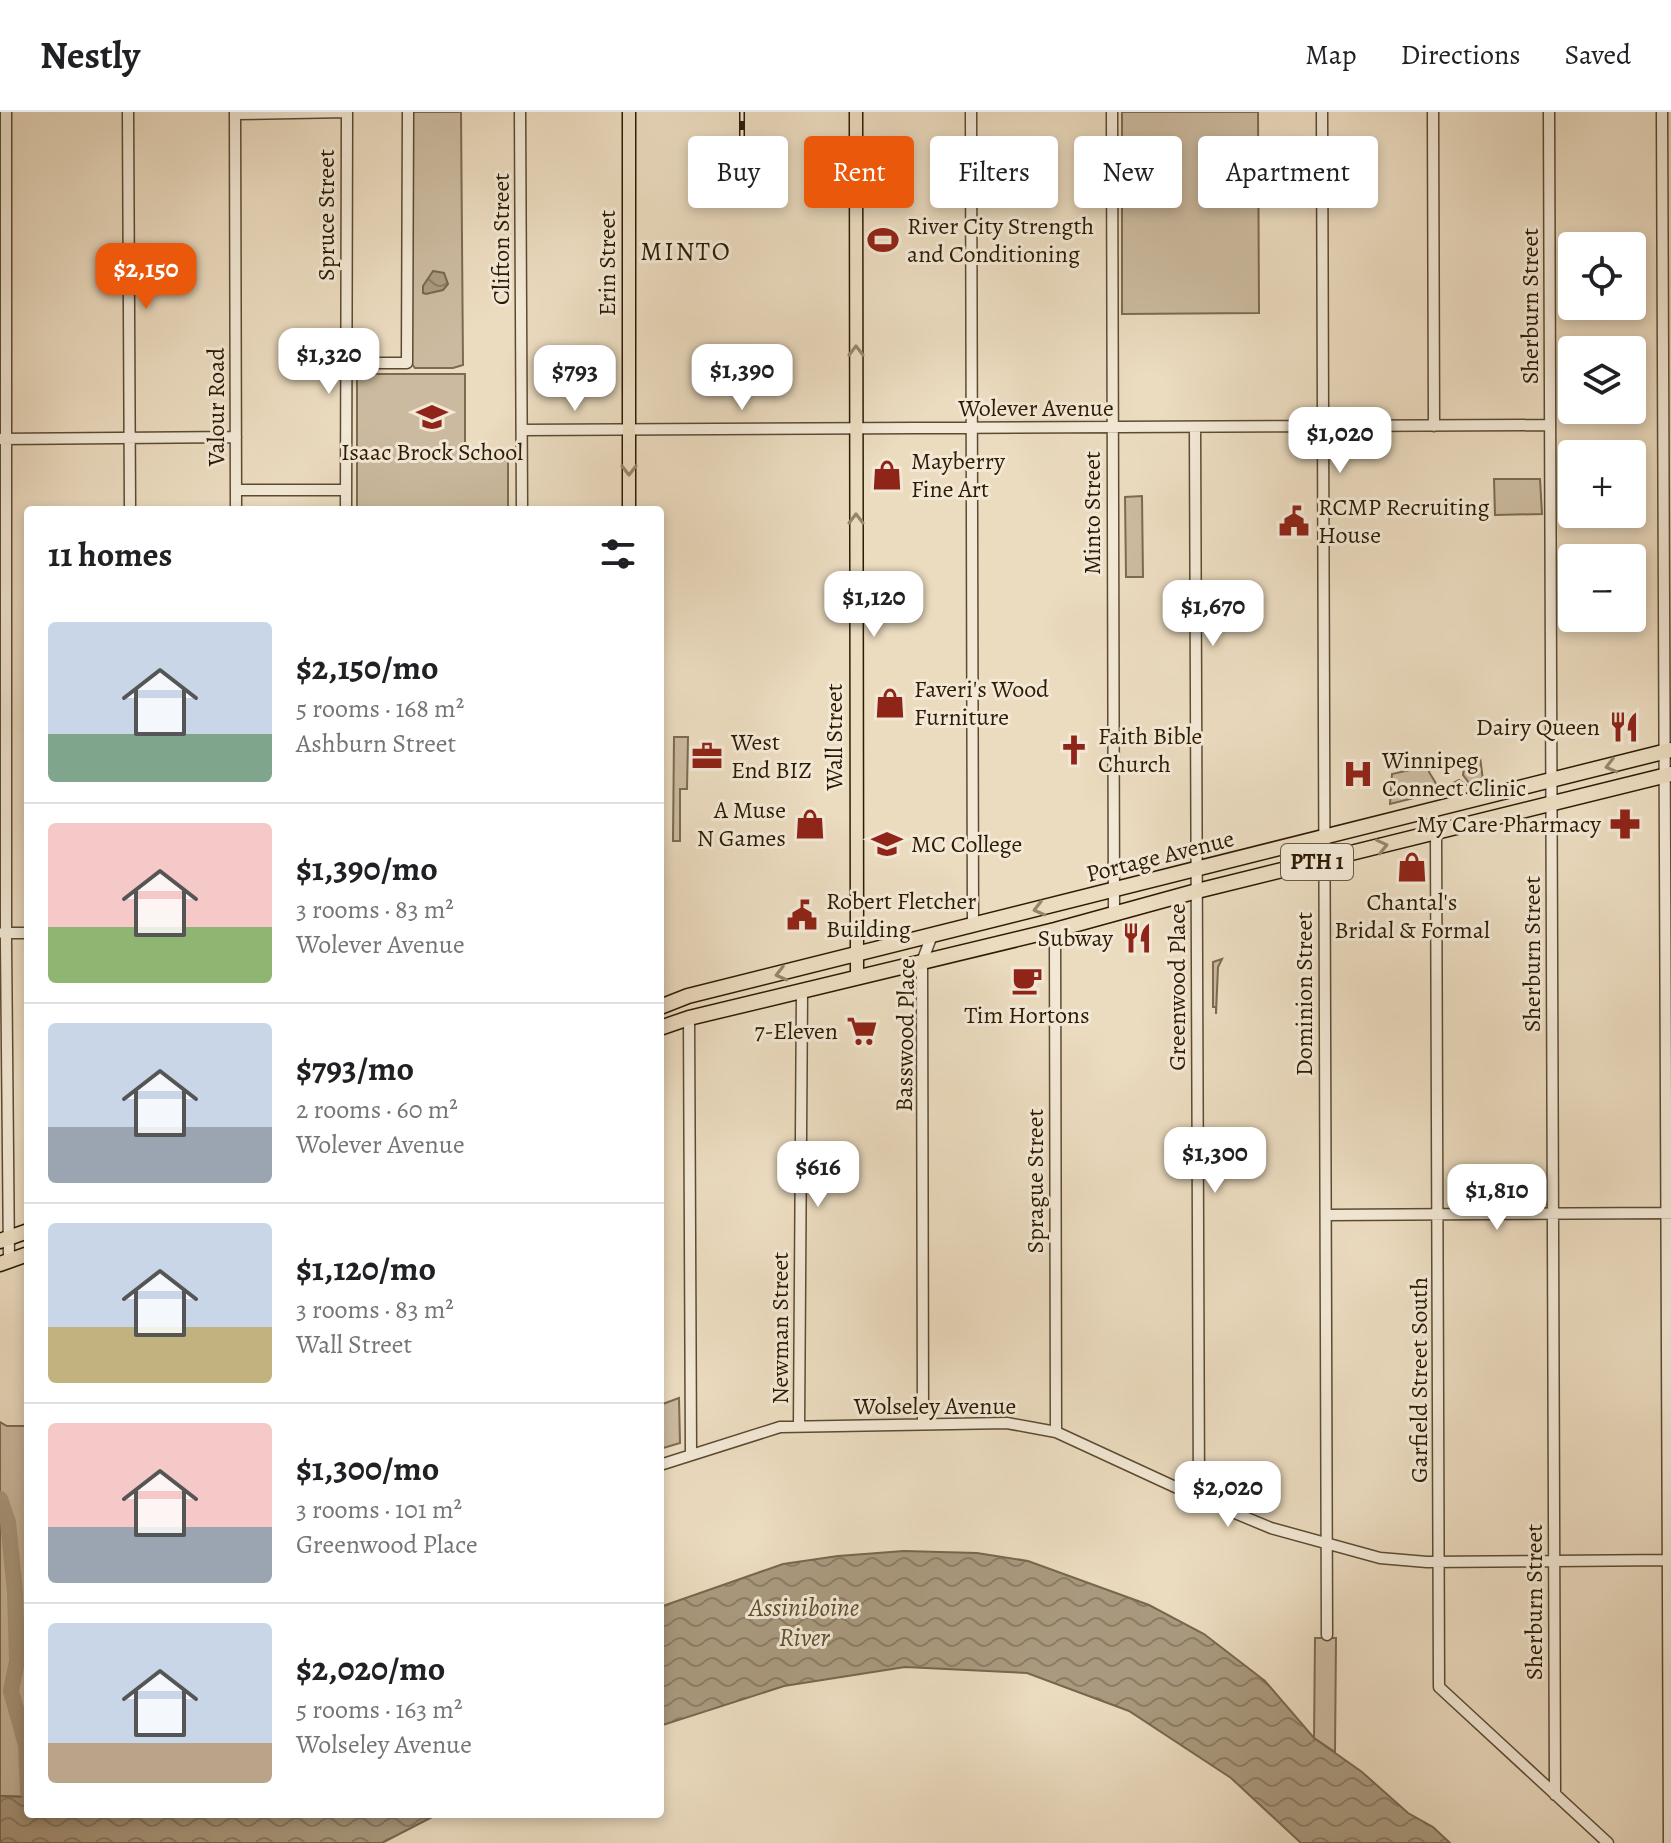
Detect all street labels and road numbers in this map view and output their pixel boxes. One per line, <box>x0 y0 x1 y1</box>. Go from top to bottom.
street label: Spruce Street <box>310 149 342 281</box>
street label: Clifton Street <box>485 173 517 305</box>
street label: Erin Street <box>591 210 623 316</box>
street label: Sherburn Street <box>1514 228 1546 384</box>
street label: Valour Road <box>200 348 232 467</box>
street label: Wolever Avenue <box>957 392 1114 424</box>
street label: Minto Street <box>1076 451 1108 575</box>
street label: Wall Street <box>818 683 850 792</box>
street label: Portage Avenue <box>1083 822 1237 890</box>
road number: PTH 1 <box>1281 844 1353 880</box>
street label: Sherburn Street <box>1516 876 1548 1032</box>
street label: Greenwood Place <box>1161 903 1193 1071</box>
street label: Dominion Street <box>1288 912 1320 1076</box>
street label: Basswood Place <box>888 958 922 1112</box>
street label: Sprague Street <box>1019 1108 1051 1254</box>
street label: Newman Street <box>764 1252 796 1404</box>
street label: Garfield Street South <box>1403 1277 1435 1483</box>
street label: Wolseley Avenue <box>853 1390 1016 1422</box>
street label: Sherburn Street <box>1518 1524 1550 1680</box>

